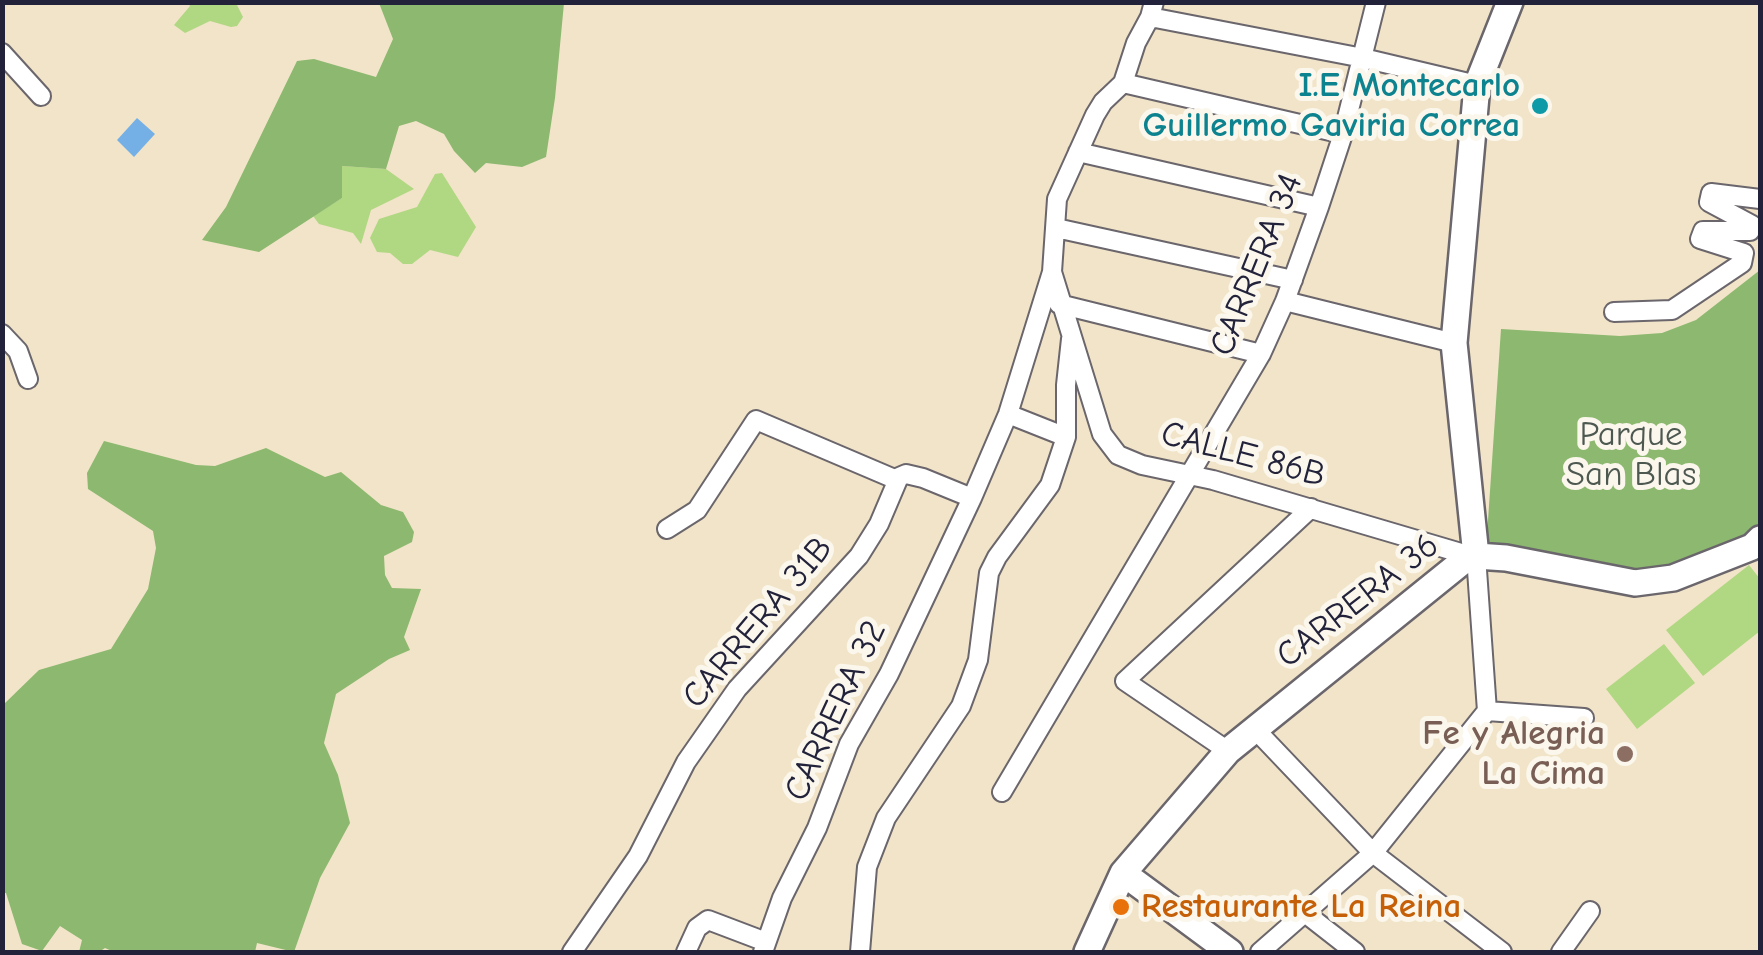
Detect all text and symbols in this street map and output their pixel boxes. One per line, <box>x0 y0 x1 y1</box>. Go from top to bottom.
place label: I.E Montecarlo Guillermo Gaviria Correa <box>1142 65 1520 147</box>
marker: I.E Montecarlo Guillermo Gaviria Correa <box>1529 95 1551 117</box>
street label: CARRERA 34 <box>1202 168 1312 362</box>
street label: CALLE 86B <box>1156 413 1330 497</box>
park label: Parque San Blas <box>1566 414 1696 496</box>
street label: CARRERA 36 <box>1269 525 1447 677</box>
street label: CARRERA 31B <box>674 529 842 717</box>
street label: CARRERA 32 <box>776 614 896 808</box>
place label: Fe y Alegria La Cima <box>1422 713 1605 795</box>
marker: Fe y Alegria La Cima <box>1614 743 1636 765</box>
place label: Restaurante La Reina <box>1141 886 1461 928</box>
marker: Restaurante La Reina <box>1110 896 1132 918</box>

